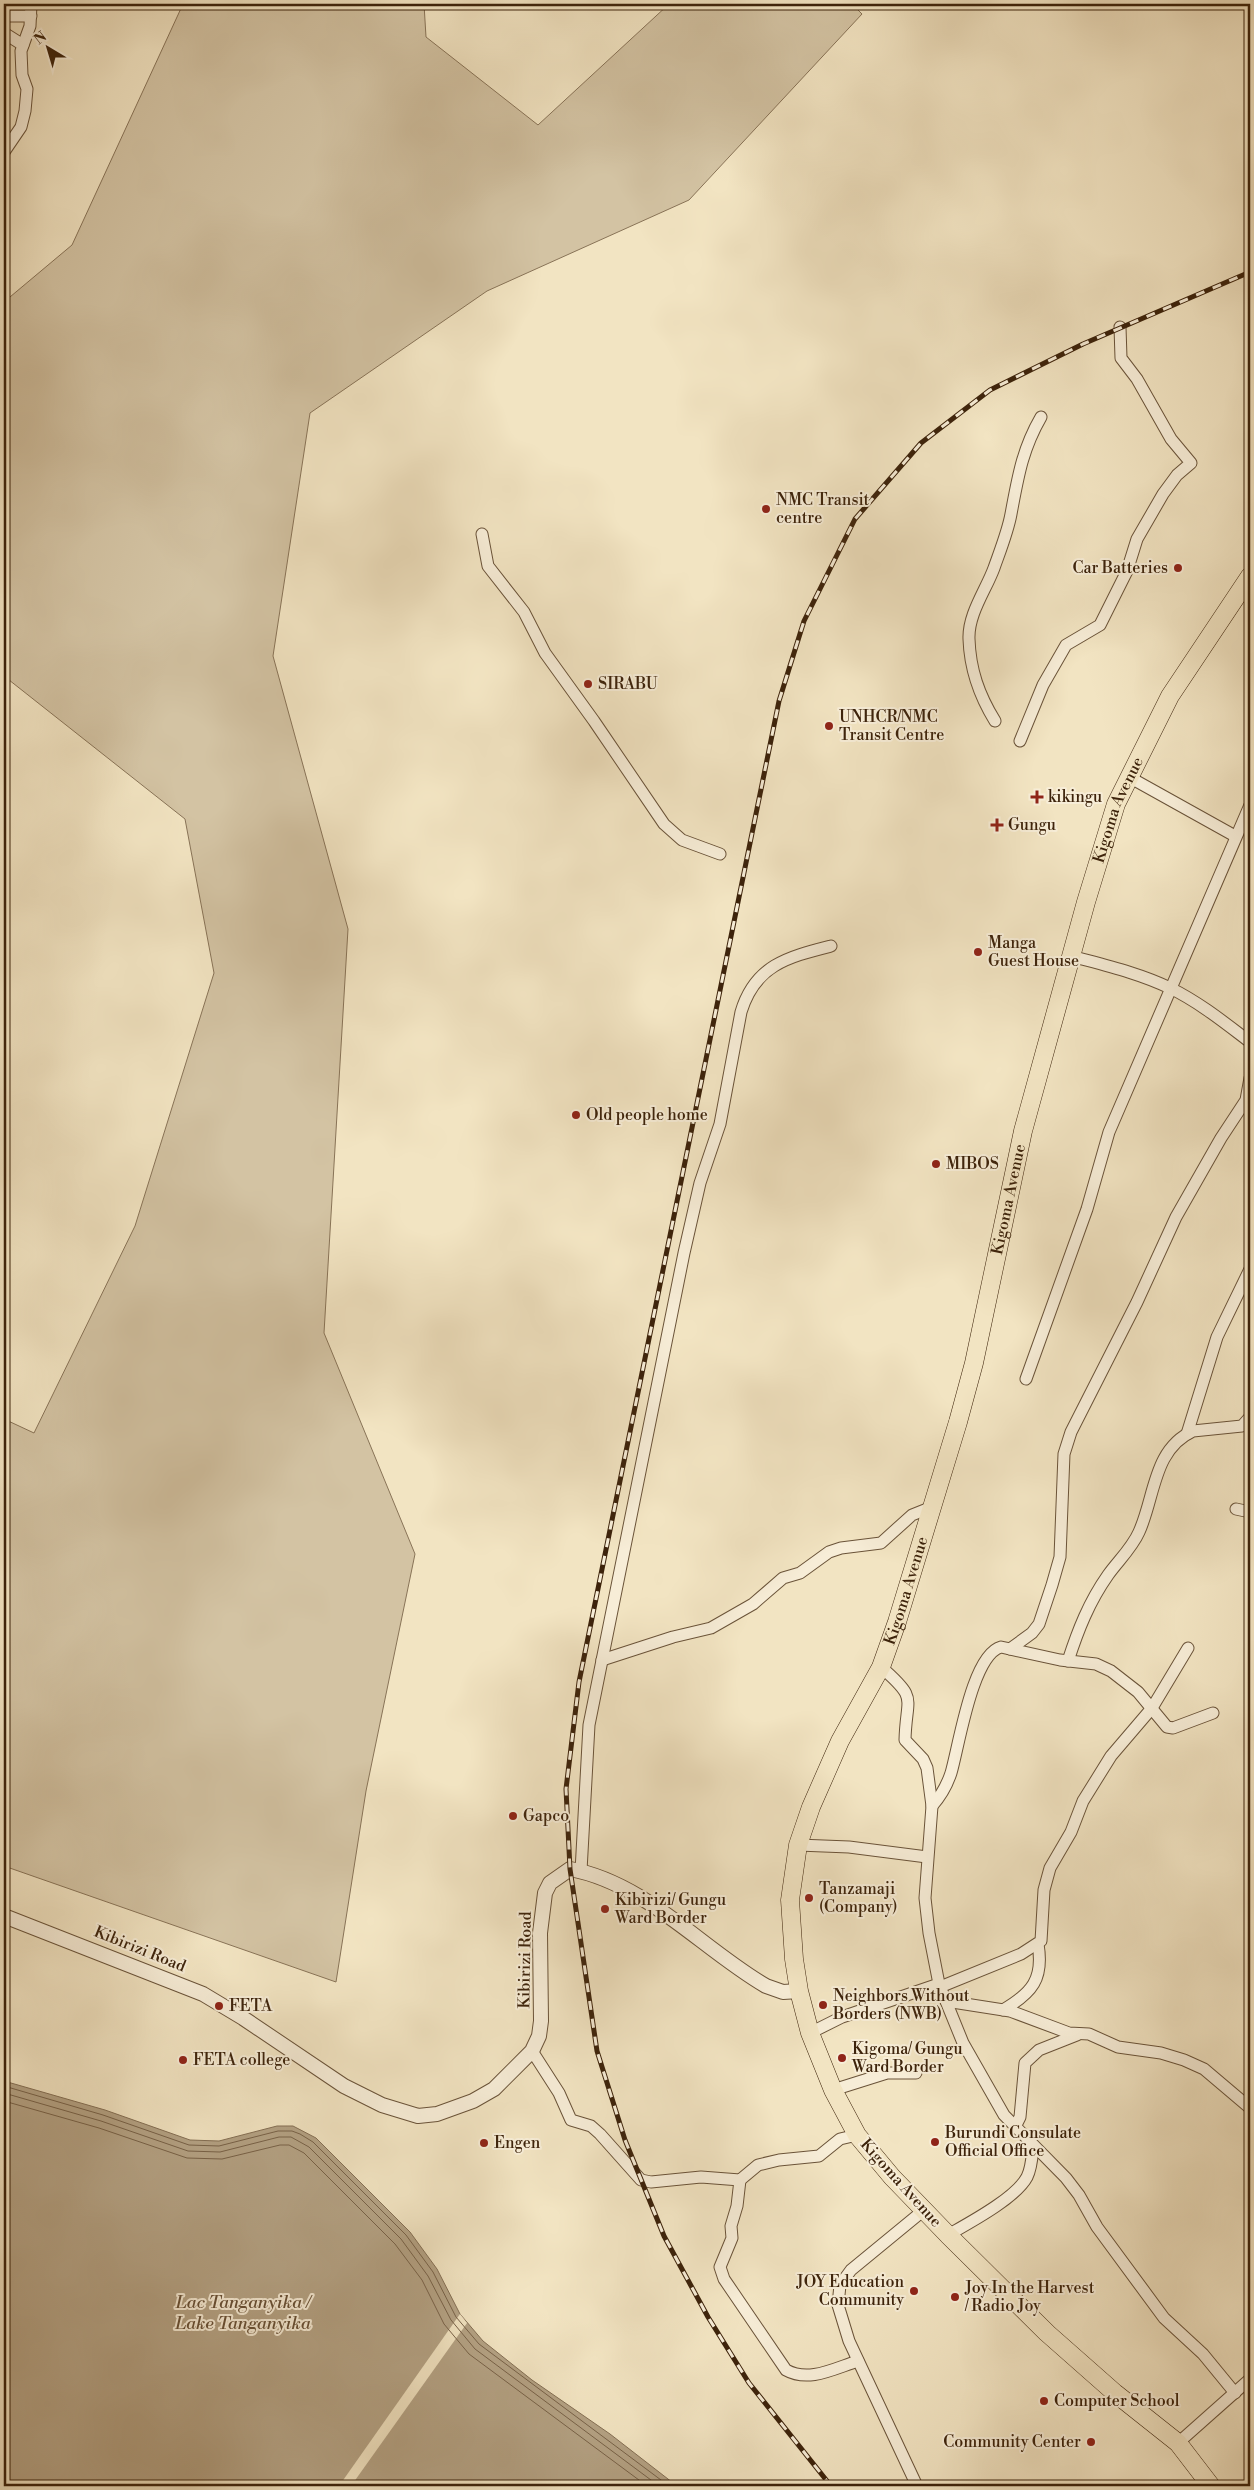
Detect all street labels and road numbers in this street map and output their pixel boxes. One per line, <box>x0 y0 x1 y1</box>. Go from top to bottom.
street label: Kigoma Avenue <box>1089 754 1148 865</box>
street label: Kigoma Avenue <box>987 1142 1030 1256</box>
street label: Kigoma Avenue <box>880 1534 932 1648</box>
street label: Kibirizi Road <box>514 1911 536 2009</box>
street label: Kibirizi Road <box>91 1922 189 1976</box>
street label: Kigoma Avenue <box>856 2135 946 2231</box>

